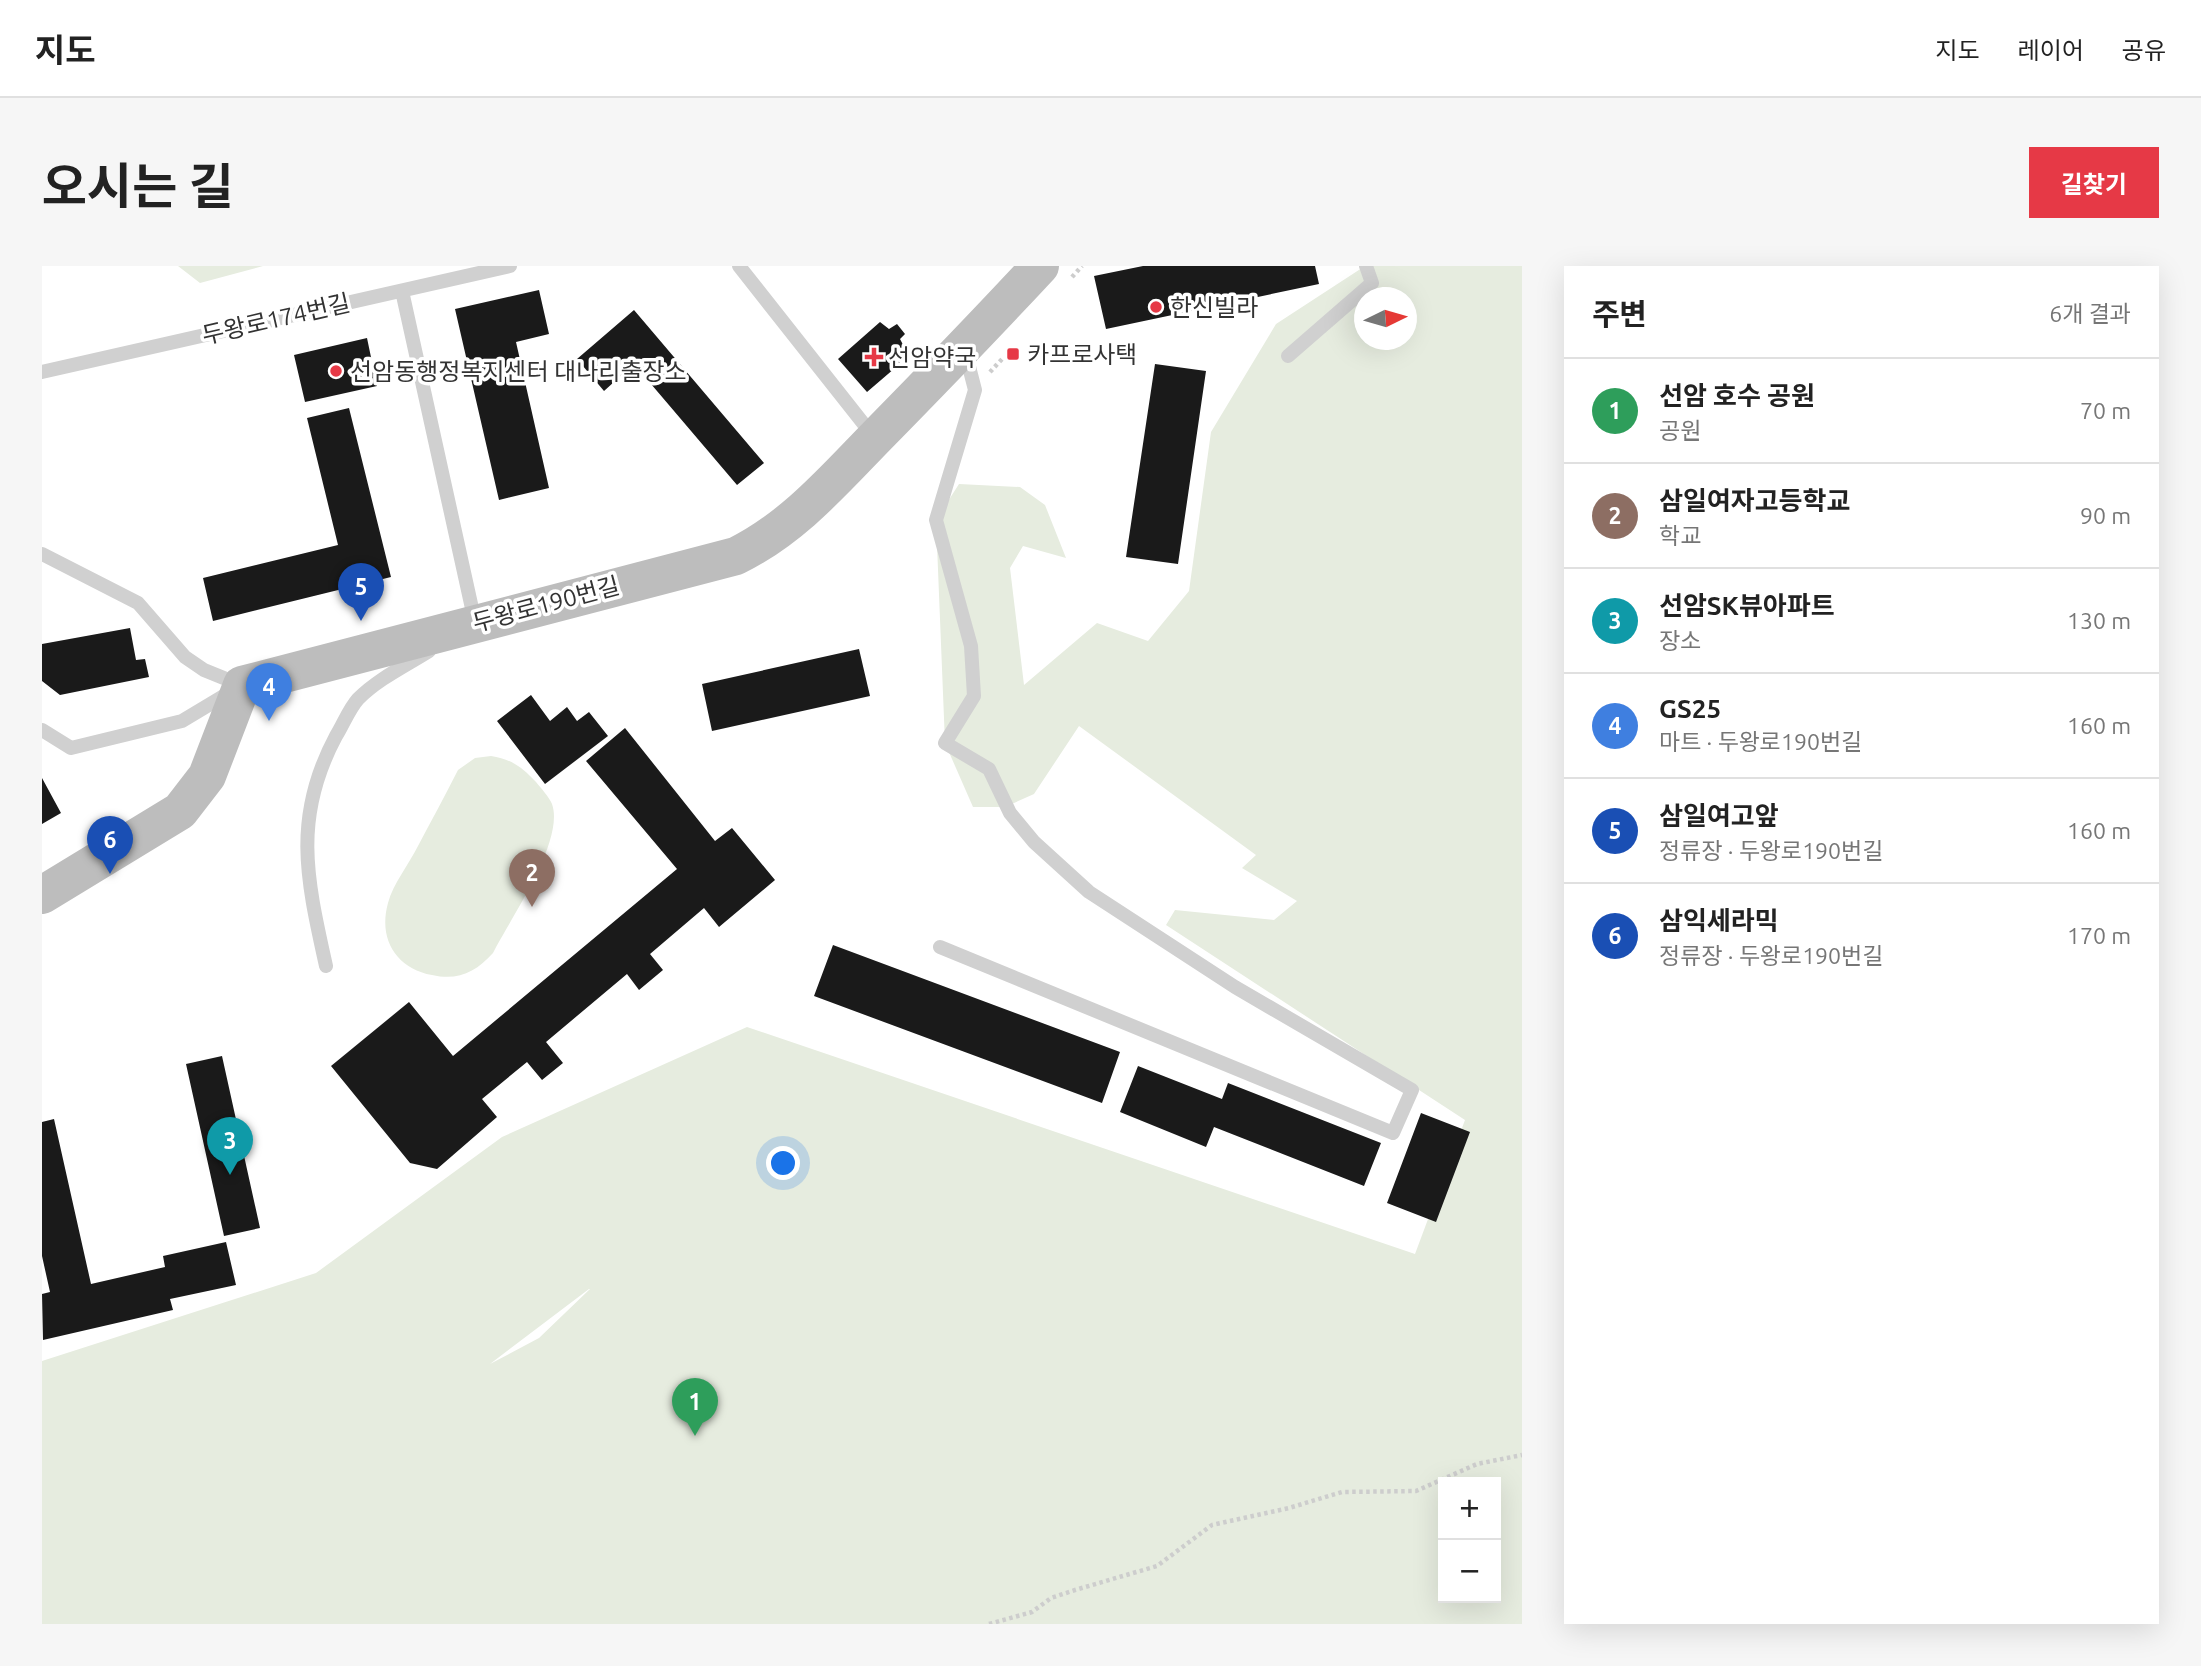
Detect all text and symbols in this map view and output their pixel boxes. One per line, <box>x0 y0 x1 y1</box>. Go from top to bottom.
text: 지도 <box>35 31 96 68</box>
text: 지도 <box>1935 37 1980 64</box>
text: 레이어 <box>2018 37 2084 64</box>
text: 공유 <box>2122 37 2166 64</box>
button: 길찾기 <box>2029 147 2159 218</box>
text: 오시는 길 <box>42 158 234 213</box>
north arrow <box>1354 287 1417 350</box>
street label: 두왕로174번길 <box>199 289 353 349</box>
place label: 한신빌라 <box>1170 294 1258 321</box>
text: 주변 <box>1592 297 1647 331</box>
marker: 한신빌라 <box>1148 299 1164 315</box>
text: 6개 결과 <box>2049 301 2131 326</box>
place label: 카프로사택 <box>1027 341 1137 368</box>
place label: 선암약국 <box>888 344 976 371</box>
marker: 카프로사택 <box>1005 346 1021 362</box>
marker: 선암약국 <box>866 349 882 365</box>
place label: 선암동행정복지센터 대나리출장소 <box>350 358 687 385</box>
marker: 선암동행정복지센터 대나리출장소 <box>328 363 344 379</box>
text: 선암 호수 공원 <box>1659 381 1815 410</box>
text: 1 <box>1609 398 1621 423</box>
text: 70 m <box>2080 398 2131 423</box>
text: 공원 <box>1659 418 1701 443</box>
text: 삼일여자고등학교 <box>1659 486 1850 515</box>
text: 2 <box>1609 503 1621 528</box>
text: 90 m <box>2080 503 2131 528</box>
text: 학교 <box>1659 523 1701 548</box>
pin: 5 <box>338 563 384 621</box>
street label: 두왕로190번길 <box>470 571 622 637</box>
text: 선암SK뷰아파트 <box>1659 591 1835 620</box>
text: 3 <box>1609 608 1621 633</box>
text: 130 m <box>2067 608 2131 633</box>
text: 장소 <box>1659 628 1701 653</box>
pin: 4 <box>246 663 292 721</box>
text: GS25 <box>1659 694 1721 723</box>
text: 4 <box>1609 713 1621 738</box>
text: 160 m <box>2067 713 2131 738</box>
text: 마트 · 두왕로190번길 <box>1659 729 1862 754</box>
text: 삼일여고앞 <box>1659 801 1779 830</box>
pin: 6 <box>87 816 133 874</box>
text: 5 <box>1609 818 1621 843</box>
text: 160 m <box>2067 818 2131 843</box>
text: 정류장 · 두왕로190번길 <box>1659 838 1883 863</box>
pin: 2 <box>509 849 555 907</box>
text: 삼익세라믹 <box>1659 906 1779 935</box>
text: 6 <box>1609 923 1621 948</box>
text: 170 m <box>2067 923 2131 948</box>
text: 정류장 · 두왕로190번길 <box>1659 943 1883 968</box>
pin: 3 <box>207 1117 253 1175</box>
your location <box>766 1146 800 1180</box>
pin: 1 <box>672 1378 718 1436</box>
map controls <box>1438 1477 1501 1603</box>
button: + <box>1438 1477 1501 1540</box>
button: − <box>1438 1540 1501 1603</box>

